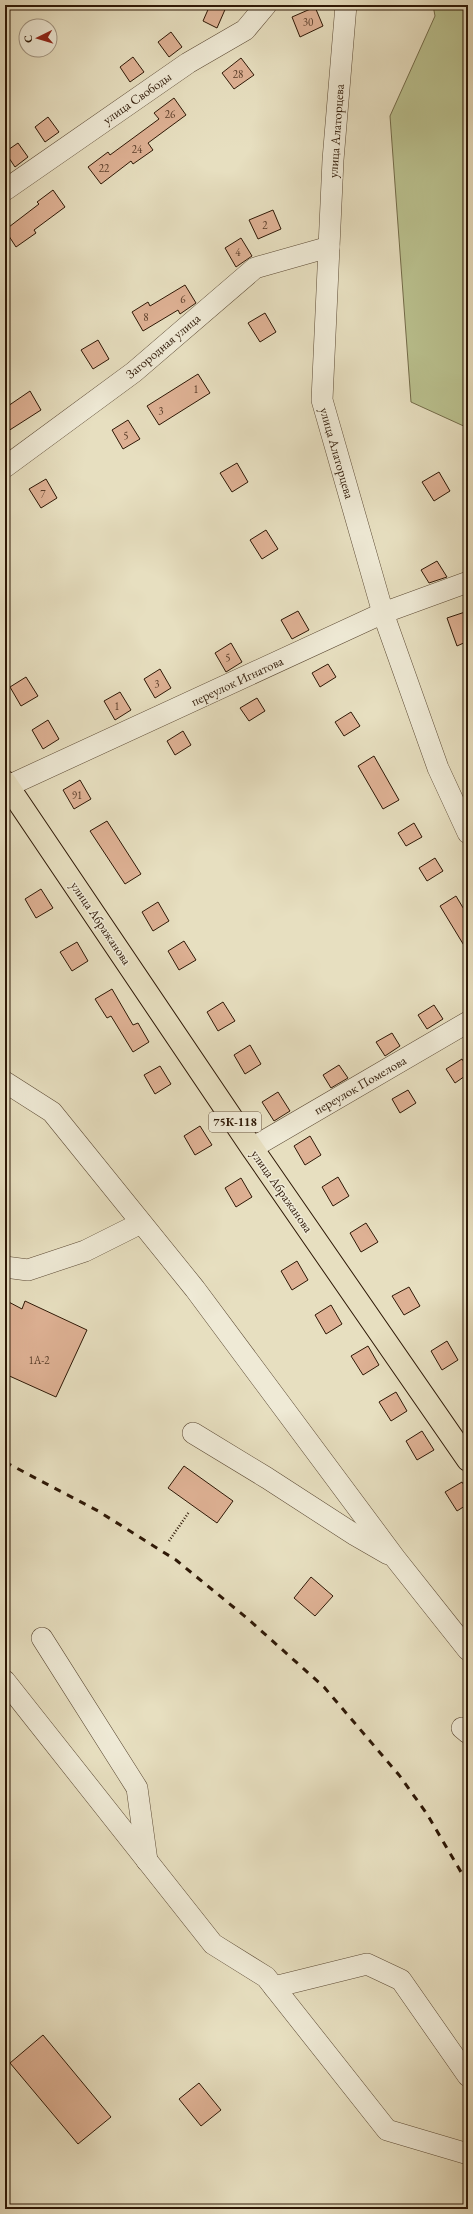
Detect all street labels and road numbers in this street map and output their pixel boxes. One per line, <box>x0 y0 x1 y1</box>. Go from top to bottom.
street label: улица Свободы <box>99 68 175 128</box>
street label: улица Алаторцева <box>324 83 348 179</box>
street label: Загородная улица <box>122 309 204 382</box>
street label: улица Алаторцева <box>316 405 358 501</box>
street label: переулок Игнатова <box>188 652 287 710</box>
street label: улица Абражанова <box>67 878 136 969</box>
street label: переулок Помелова <box>311 1051 410 1118</box>
road number: 75К-118 <box>209 1112 261 1132</box>
street label: улица Абражанова <box>247 1146 317 1236</box>

